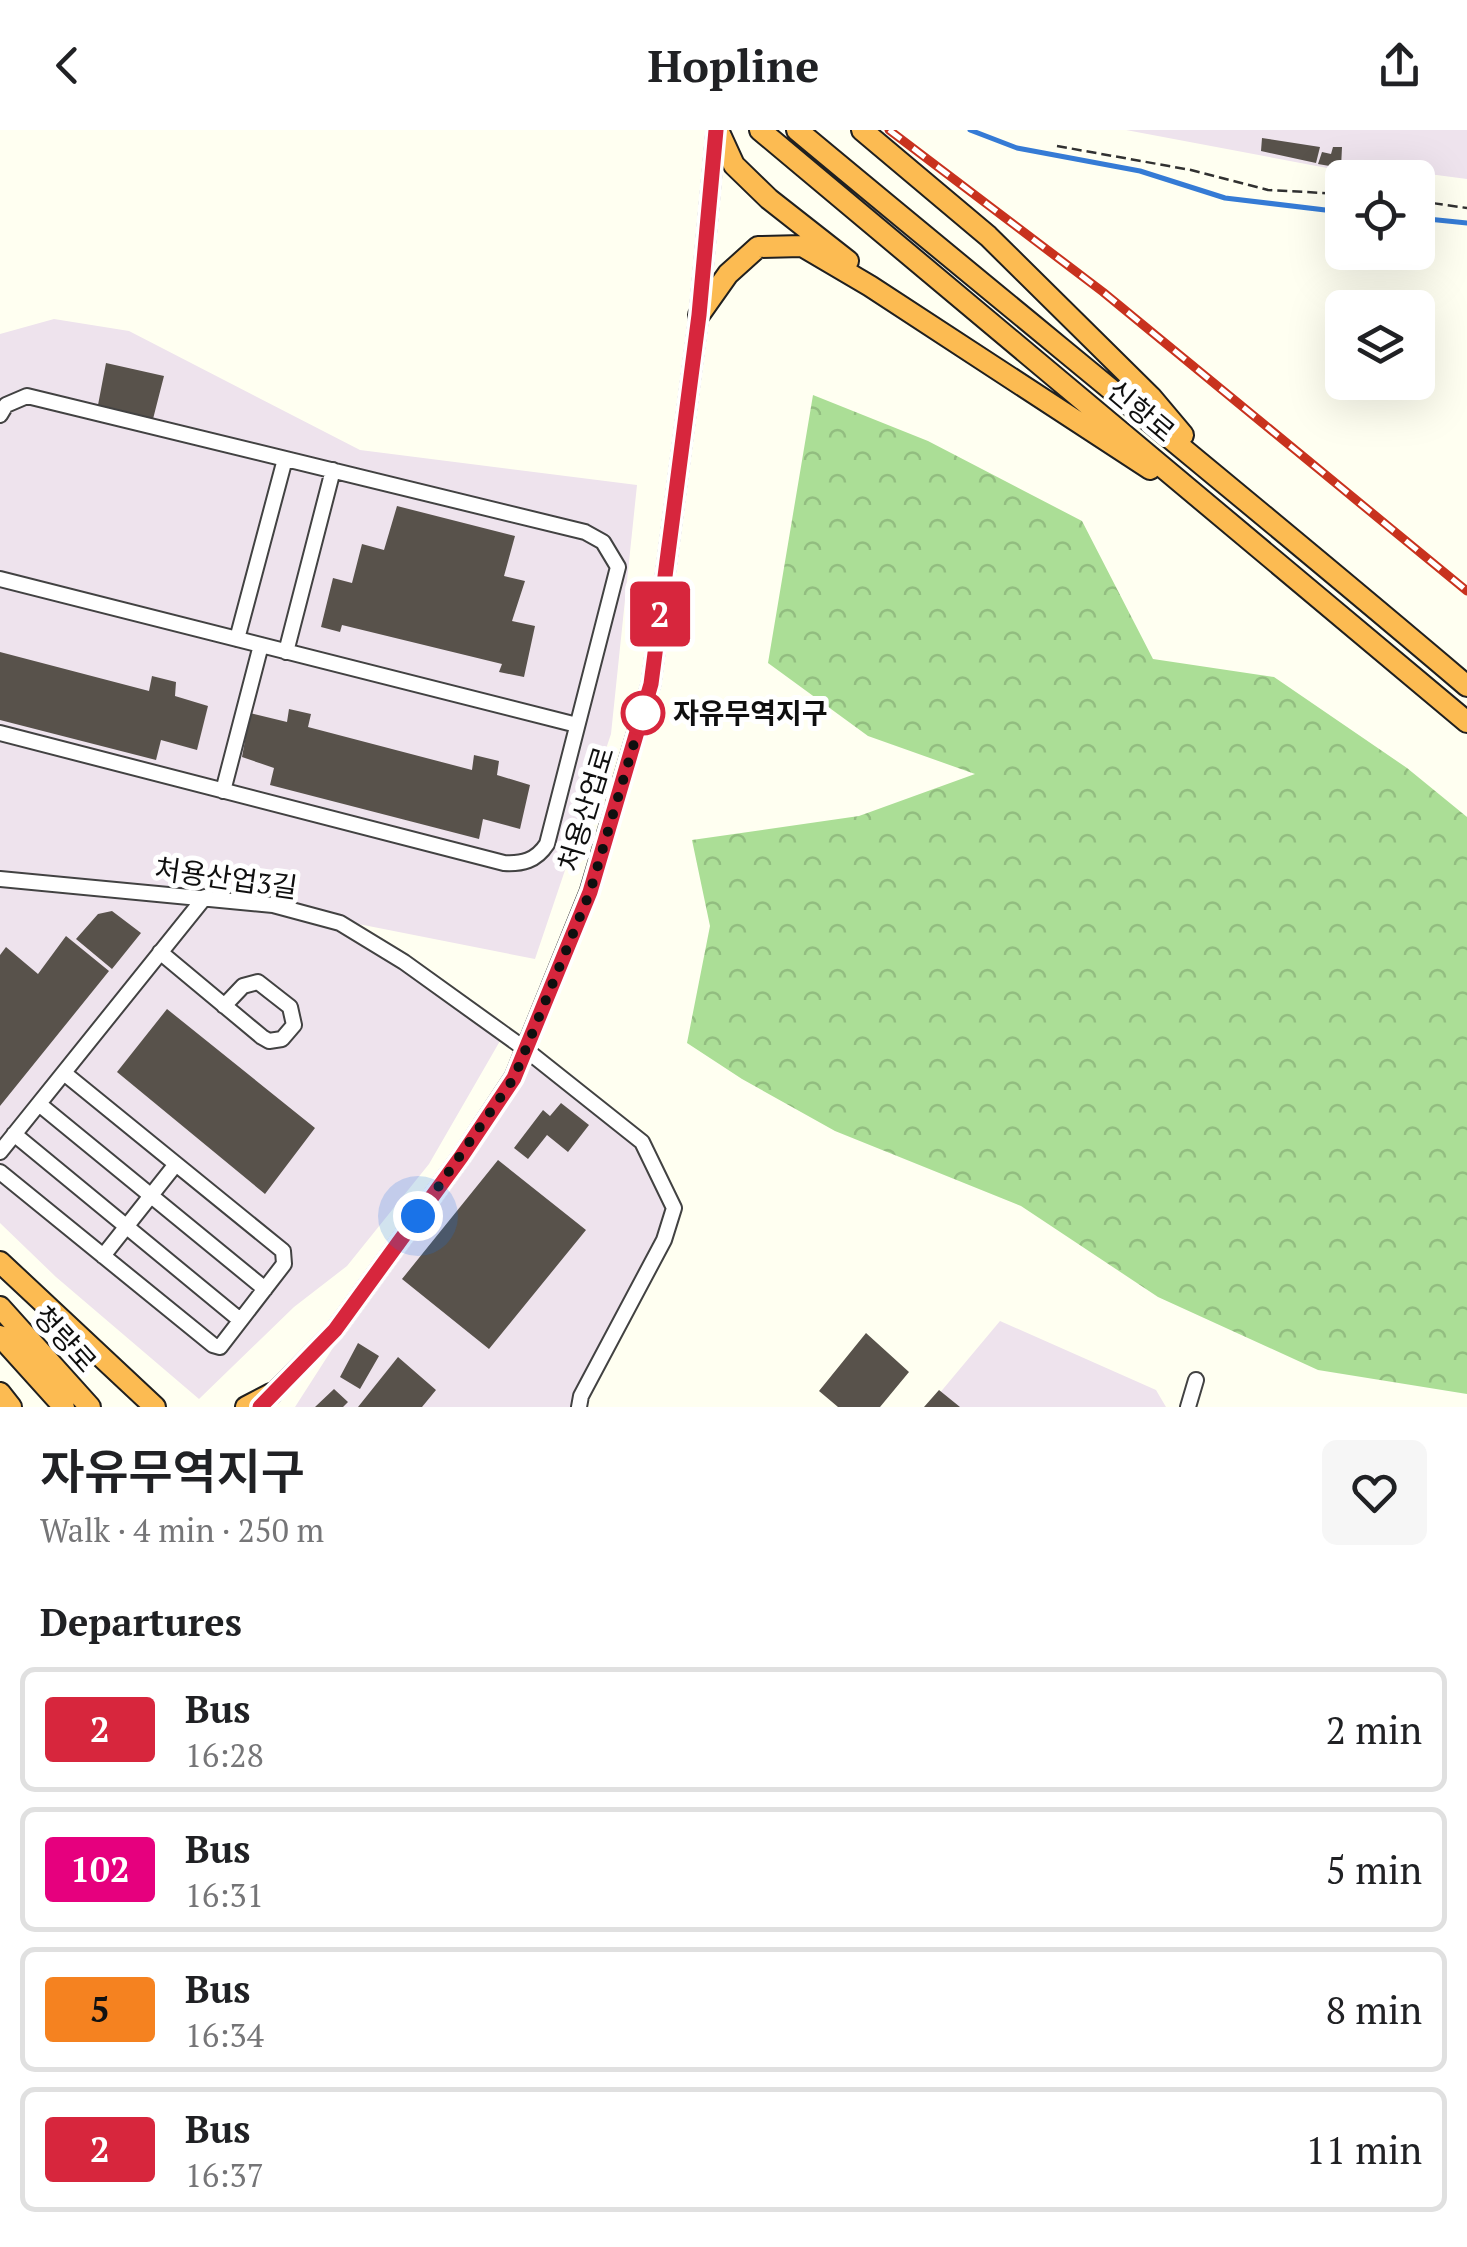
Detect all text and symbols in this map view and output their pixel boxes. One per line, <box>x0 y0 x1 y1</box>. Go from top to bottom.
text: Hopline <box>648 35 819 95</box>
icon: back <box>40 38 95 93</box>
icon: share <box>1372 38 1427 93</box>
map controls <box>1325 160 1435 400</box>
button: locate <box>1325 160 1435 270</box>
button: layers <box>1325 290 1435 400</box>
street label: 신항로 <box>1100 372 1183 450</box>
line badge: 2 <box>628 582 692 646</box>
text: 2 <box>650 591 670 637</box>
marker: 자유무역지구 <box>622 692 664 734</box>
place label: 자유무역지구 <box>673 694 828 731</box>
street label: 처용산업로 <box>549 742 622 876</box>
street label: 처용산업3길 <box>152 849 300 906</box>
your location <box>393 1191 443 1241</box>
street label: 청량로 <box>26 1298 105 1380</box>
text: 자유무역지구 <box>40 1439 305 1503</box>
button: heart <box>1322 1440 1427 1545</box>
text: Walk · 4 min · 250 m <box>40 1509 324 1551</box>
text: Departures <box>40 1597 242 1647</box>
text: Bus <box>185 1684 250 1734</box>
text: 2 min <box>1326 1705 1422 1755</box>
text: 2 <box>90 1706 110 1752</box>
text: 16:28 <box>185 1734 264 1776</box>
text: Bus <box>185 1824 250 1874</box>
text: 5 min <box>1326 1845 1422 1895</box>
text: 102 <box>70 1846 130 1892</box>
text: 16:31 <box>185 1874 264 1916</box>
text: Bus <box>185 1964 250 2014</box>
text: 8 min <box>1326 1985 1422 2035</box>
text: 5 <box>90 1986 110 2032</box>
text: 16:34 <box>185 2014 264 2056</box>
text: Bus <box>185 2104 250 2154</box>
text: 11 min <box>1305 2125 1422 2175</box>
text: 2 <box>90 2126 110 2172</box>
text: 16:37 <box>185 2154 264 2196</box>

